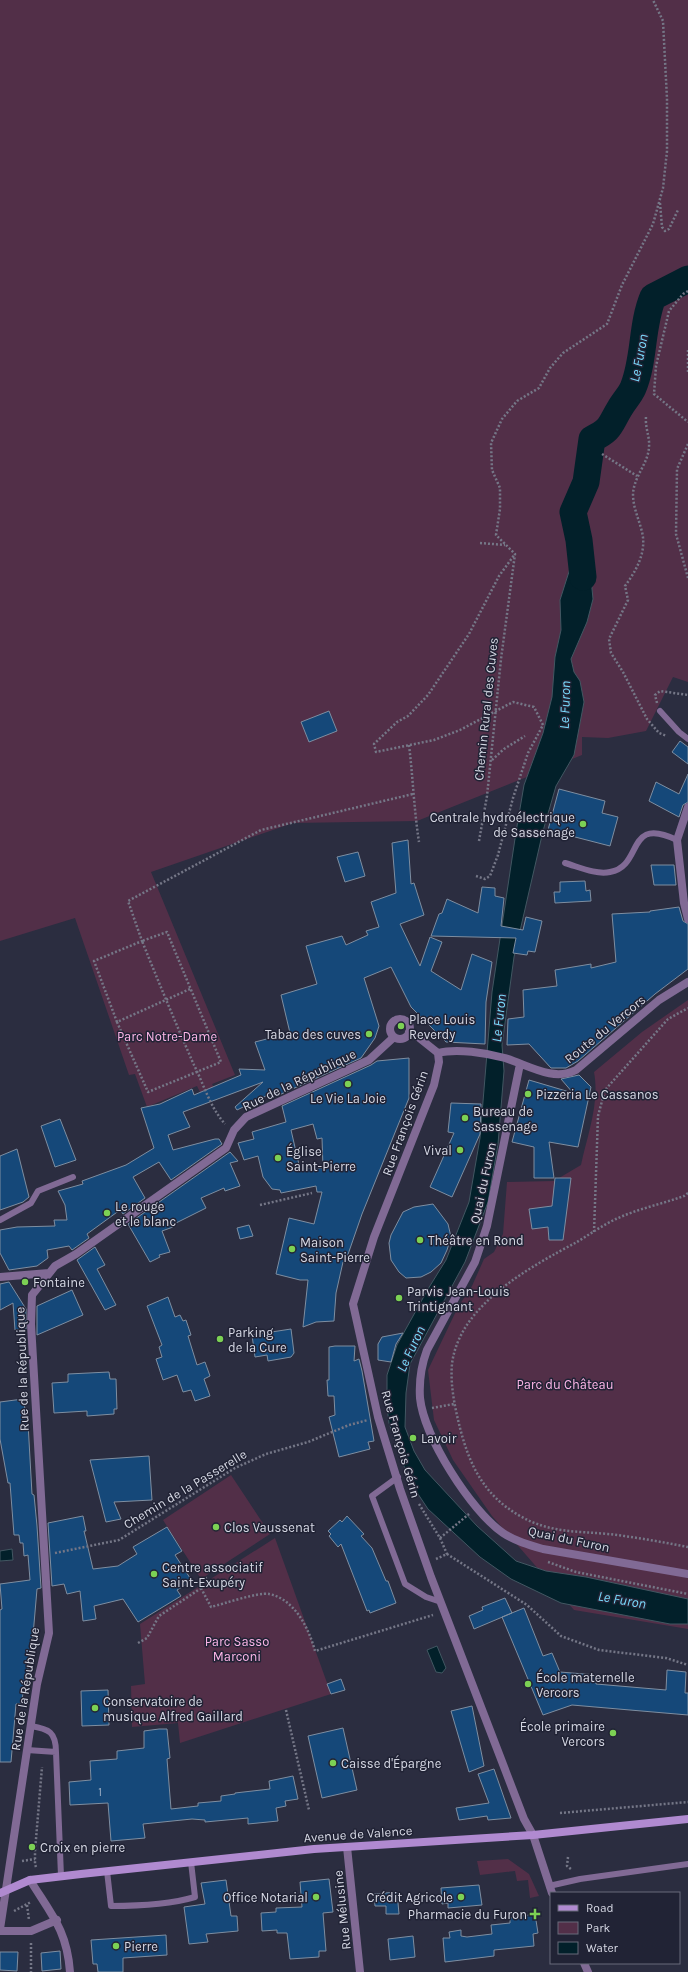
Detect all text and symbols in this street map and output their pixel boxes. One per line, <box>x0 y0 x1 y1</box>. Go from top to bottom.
water label: Le Furon <box>626 333 652 383</box>
street label: Chemin Rural des Cuves <box>471 636 501 781</box>
water label: Le Furon <box>556 680 574 730</box>
place label: Centrale hydroélectrique de Sassenage <box>430 810 575 840</box>
marker: Centrale hydroélectrique de Sassenage <box>578 819 588 829</box>
street label: Route du Vercors <box>561 992 649 1066</box>
water label: Le Furon <box>488 993 510 1043</box>
place label: Place Louis Reverdy <box>409 1012 475 1042</box>
marker: Place Louis Reverdy <box>396 1021 406 1031</box>
place label: Tabac des cuves <box>265 1027 361 1042</box>
park label: Parc Notre-Dame <box>117 1029 217 1044</box>
marker: Tabac des cuves <box>364 1029 374 1039</box>
street label: Rue de la République <box>240 1046 359 1115</box>
street label: Rue François Gérin <box>379 1068 431 1178</box>
marker: Le Vie La Joie <box>343 1079 353 1089</box>
place label: Pizzeria Le Cassanos <box>536 1087 659 1102</box>
marker: Pizzeria Le Cassanos <box>523 1089 533 1099</box>
place label: Le Vie La Joie <box>310 1091 386 1106</box>
place label: Bureau de Sassenage <box>473 1104 538 1134</box>
marker: Bureau de Sassenage <box>460 1113 470 1123</box>
street label: Quai du Furon <box>467 1141 499 1225</box>
place label: Église Saint-Pierre <box>286 1142 356 1174</box>
place label: Vival <box>423 1143 452 1158</box>
marker: Vival <box>455 1145 465 1155</box>
marker: Église Saint-Pierre <box>273 1153 283 1163</box>
place label: Le rouge et le blanc <box>115 1199 176 1229</box>
marker: Le rouge et le blanc <box>102 1208 112 1218</box>
place label: Théâtre en Rond <box>428 1233 524 1248</box>
place label: Maison Saint-Pierre <box>300 1235 370 1265</box>
marker: Théâtre en Rond <box>415 1235 425 1245</box>
marker: Maison Saint-Pierre <box>287 1244 297 1254</box>
place label: Fontaine <box>33 1275 85 1290</box>
marker: Fontaine <box>20 1277 30 1287</box>
place label: Parvis Jean-Louis Trintignant <box>407 1284 510 1314</box>
marker: Parvis Jean-Louis Trintignant <box>394 1293 404 1303</box>
street label: Rue de la République <box>12 1306 33 1431</box>
water label: Le Furon <box>393 1323 429 1375</box>
place label: Parking de la Cure <box>228 1325 287 1355</box>
marker: Parking de la Cure <box>215 1334 225 1344</box>
park label: Parc du Château <box>516 1377 614 1392</box>
street label: Rue François Gérin <box>378 1388 424 1500</box>
place label: Lavoir <box>421 1431 457 1446</box>
marker: Lavoir <box>408 1433 418 1443</box>
street label: Chemin de la Passerelle <box>121 1446 249 1532</box>
place label: Clos Vaussenat <box>224 1520 315 1535</box>
marker: Clos Vaussenat <box>211 1522 221 1532</box>
street label: Quai du Furon <box>527 1523 611 1555</box>
place label: Centre associatif Saint-Exupéry <box>162 1560 263 1590</box>
marker: Centre associatif Saint-Exupéry <box>149 1569 159 1579</box>
water label: Le Furon <box>597 1587 647 1613</box>
street label: Rue de la République <box>8 1626 43 1752</box>
park label: Parc Sasso Marconi <box>205 1634 269 1664</box>
place label: École maternelle Vercors <box>536 1668 635 1700</box>
marker: École maternelle Vercors <box>523 1679 533 1689</box>
place label: Conservatoire de musique Alfred Gaillard <box>103 1694 243 1725</box>
marker: Conservatoire de musique Alfred Gaillard <box>90 1703 100 1713</box>
place label: École primaire Vercors <box>520 1717 605 1749</box>
marker: École primaire Vercors <box>608 1728 618 1738</box>
place label: Caisse d'Épargne <box>341 1754 442 1771</box>
marker: Caisse d'Épargne <box>328 1758 338 1768</box>
house number: 1 <box>98 1786 102 1799</box>
street label: Avenue de Valence <box>303 1823 413 1845</box>
place label: Croix en pierre <box>40 1840 126 1855</box>
marker: Croix en pierre <box>27 1842 37 1852</box>
street label: Rue Mélusine <box>330 1869 354 1951</box>
place label: Office Notarial <box>223 1890 308 1905</box>
place label: Crédit Agricole <box>367 1890 453 1905</box>
marker: Office Notarial <box>311 1892 321 1902</box>
marker: Crédit Agricole <box>456 1892 466 1902</box>
legend <box>550 1892 680 1964</box>
text: Road <box>586 1901 614 1915</box>
place label: Pharmacie du Furon <box>408 1907 527 1922</box>
marker: Pharmacie du Furon <box>530 1909 540 1919</box>
text: Park <box>586 1921 611 1935</box>
place label: Pierre <box>124 1939 158 1954</box>
marker: Pierre <box>111 1941 121 1951</box>
text: Water <box>586 1941 619 1955</box>

